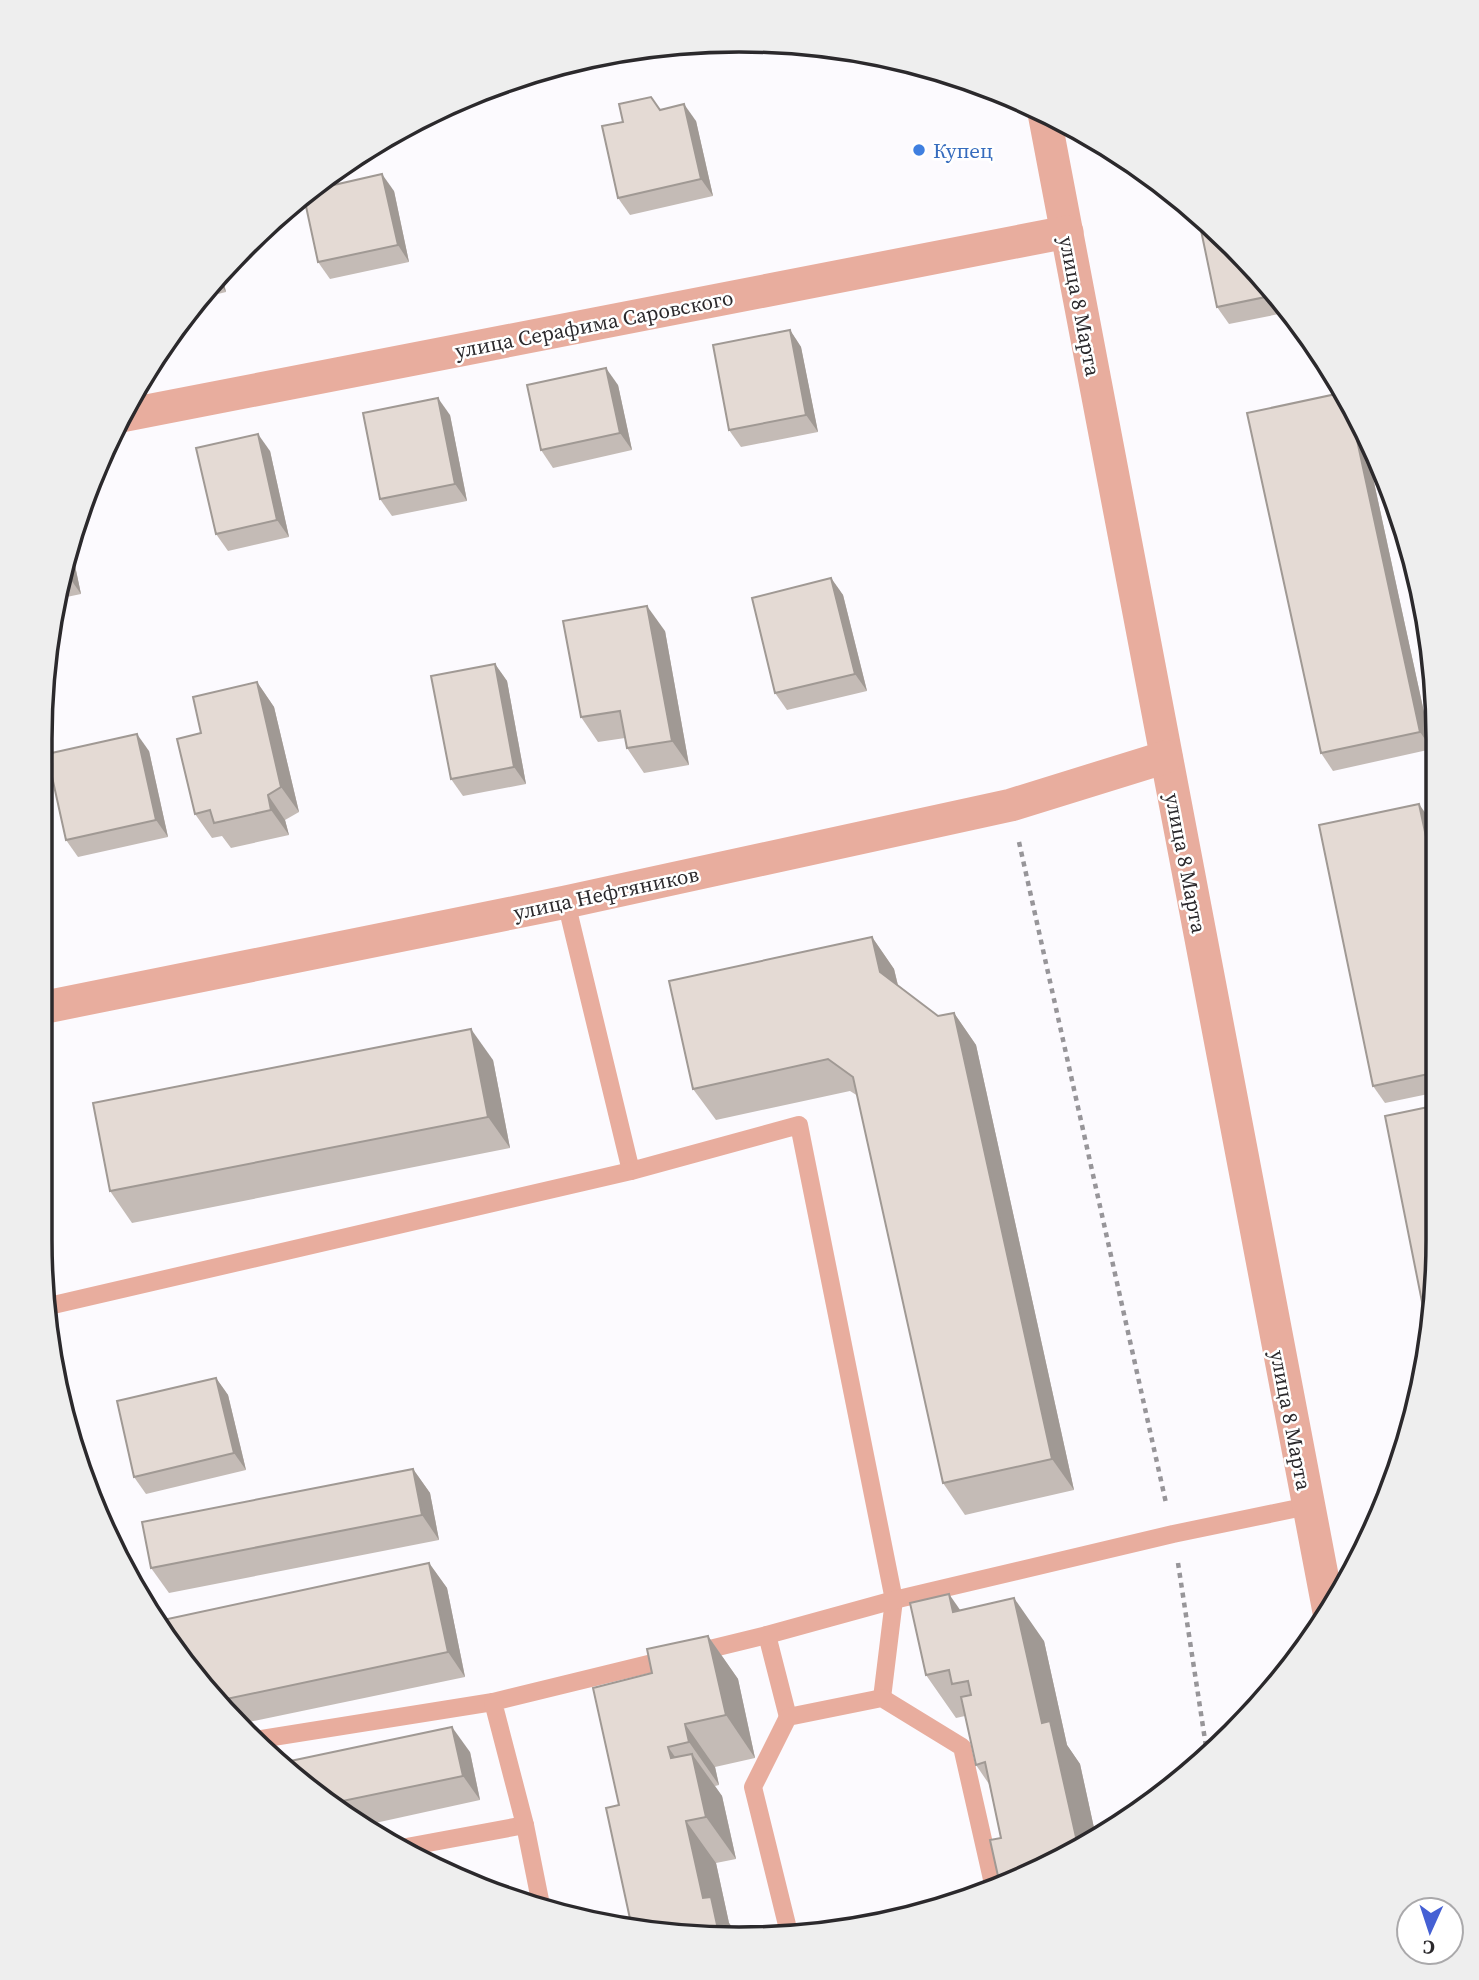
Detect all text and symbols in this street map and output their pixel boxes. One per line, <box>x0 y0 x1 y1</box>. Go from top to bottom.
place label: Купец <box>933 136 993 165</box>
marker: Купец <box>911 142 927 158</box>
street label: улица 8 Марта <box>1052 233 1108 379</box>
street label: улица Серафима Саровского <box>452 283 736 365</box>
street label: улица 8 Марта <box>1158 790 1214 936</box>
street label: улица Нефтяников <box>511 859 701 927</box>
street label: улица 8 Марта <box>1263 1347 1319 1493</box>
north arrow <box>1395 1896 1465 1966</box>
text: С <box>1422 1935 1436 1961</box>

